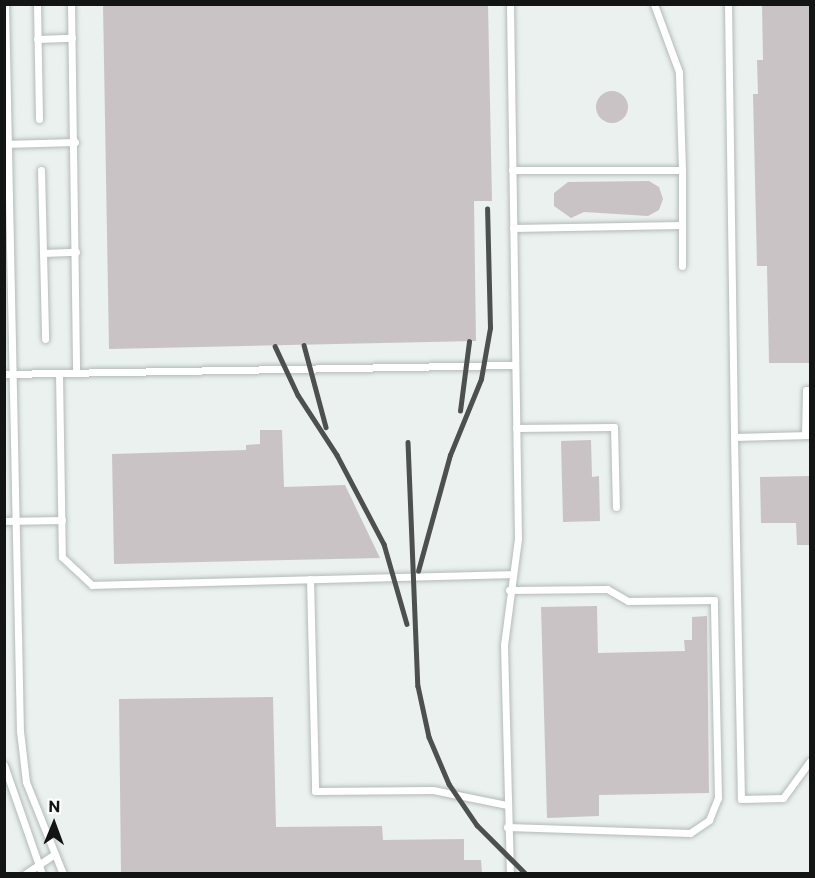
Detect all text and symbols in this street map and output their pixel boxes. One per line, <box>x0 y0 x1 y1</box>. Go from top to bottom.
north arrow <box>24 794 84 854</box>
text: N <box>48 796 60 815</box>

